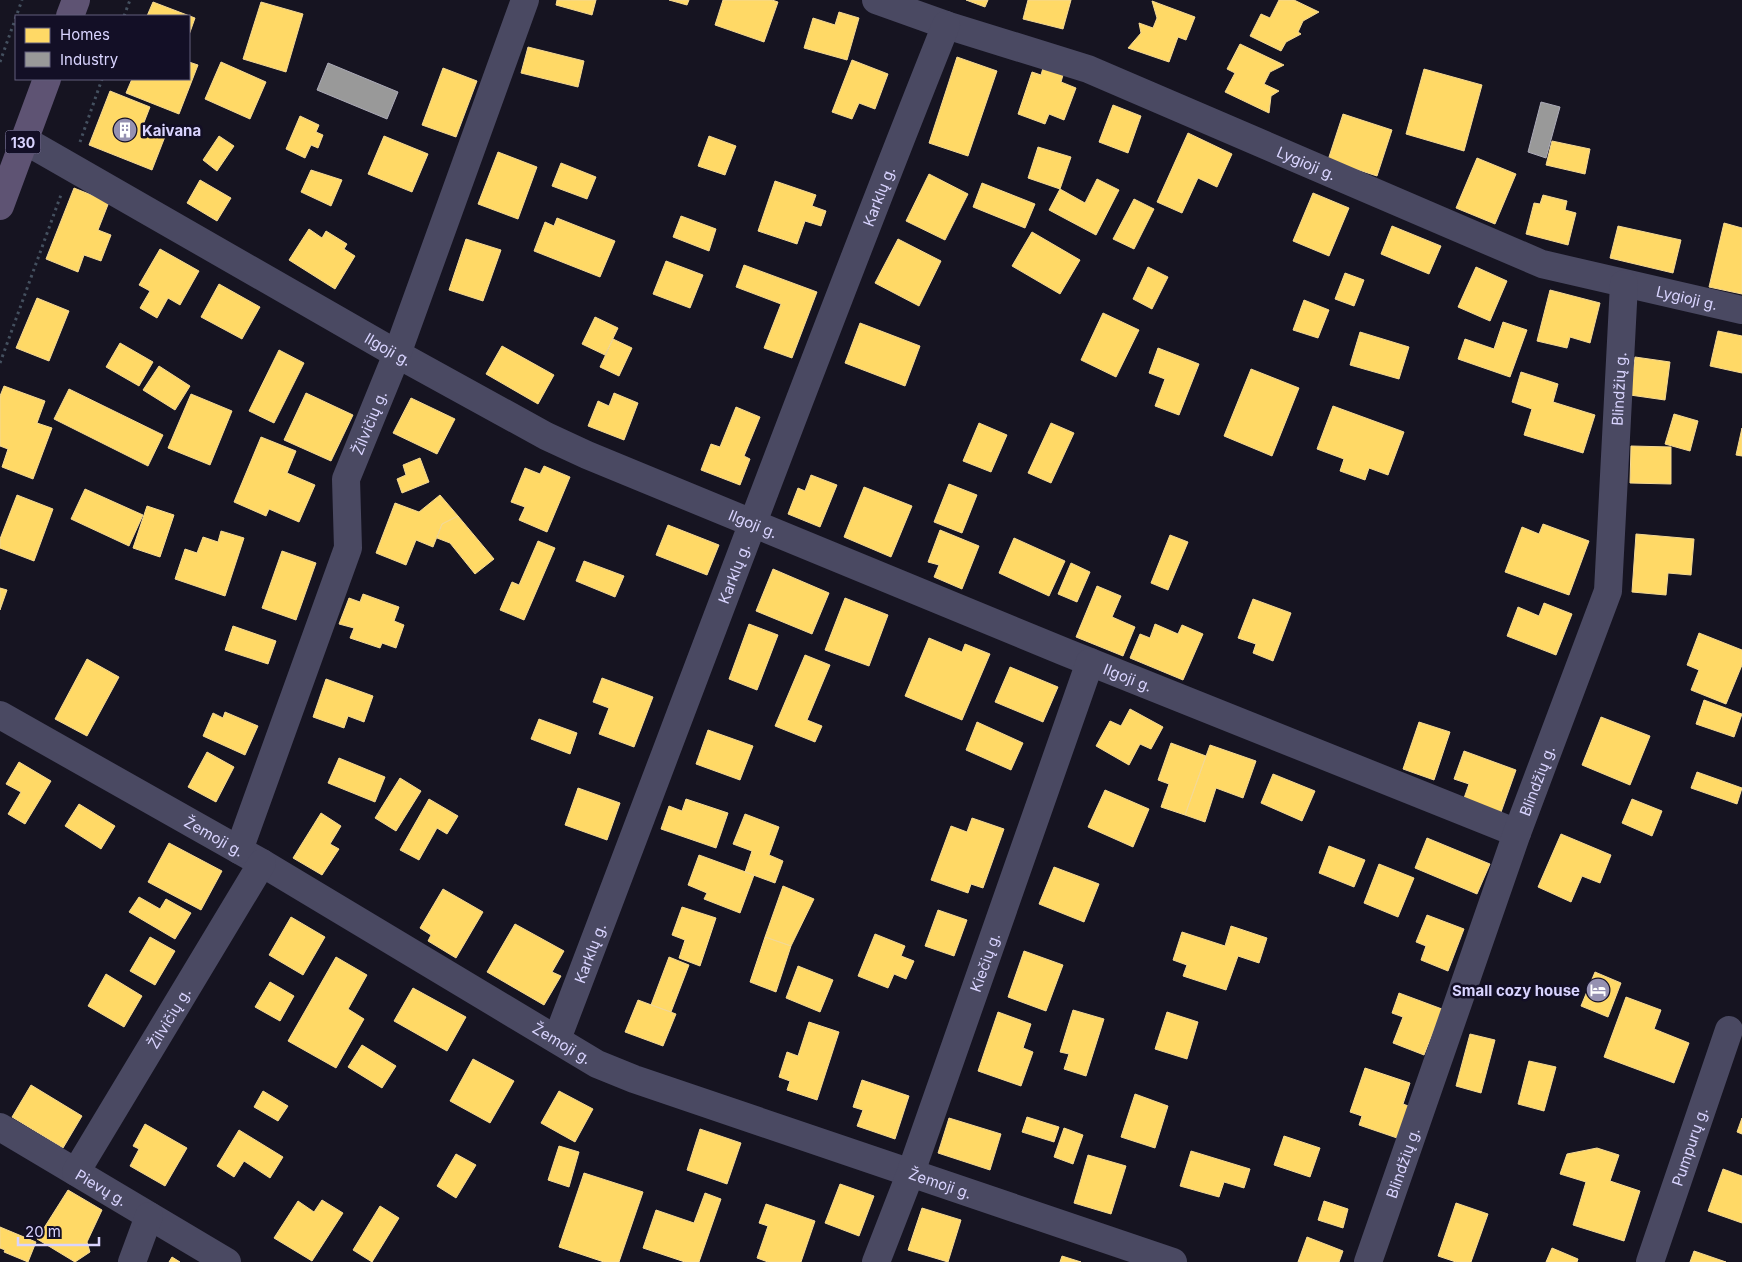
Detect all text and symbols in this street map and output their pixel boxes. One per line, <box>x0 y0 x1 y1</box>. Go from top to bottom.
legend <box>15 15 190 80</box>
text: Homes <box>60 25 110 44</box>
text: Industry <box>60 50 119 69</box>
building icon: Kaivana <box>112 117 138 143</box>
place label: Kaivana <box>142 121 201 140</box>
road number: 130 <box>5 130 40 154</box>
street label: Lygioji g. <box>1274 142 1339 184</box>
street label: Karklų g. <box>858 163 899 229</box>
street label: Lygioji g. <box>1655 281 1720 314</box>
street label: Ilgoji g. <box>361 328 415 370</box>
street label: Blindžių g. <box>1607 352 1630 426</box>
street label: Žilvičių g. <box>347 388 391 458</box>
street label: Ilgoji g. <box>726 505 780 542</box>
street label: Karklų g. <box>714 541 754 606</box>
street label: Ilgoji g. <box>1101 659 1155 695</box>
street label: Blindžių g. <box>1515 743 1559 819</box>
street label: Žemoji g. <box>181 812 247 860</box>
street label: Karklų g. <box>570 920 610 986</box>
street label: Kiečių g. <box>966 930 1004 994</box>
hotel icon: Small cozy house <box>1585 977 1611 1003</box>
place label: Small cozy house <box>1452 981 1580 1000</box>
street label: Žilvičių g. <box>143 984 194 1052</box>
street label: Žemoji g. <box>529 1018 595 1068</box>
street label: Pumpurų g. <box>1667 1105 1712 1188</box>
street label: Blindžių g. <box>1381 1125 1424 1201</box>
street label: Žemoji g. <box>906 1163 974 1203</box>
street label: Pievų g. <box>72 1165 131 1210</box>
scale bar <box>18 1214 99 1246</box>
text: 20 m <box>25 1222 61 1241</box>

